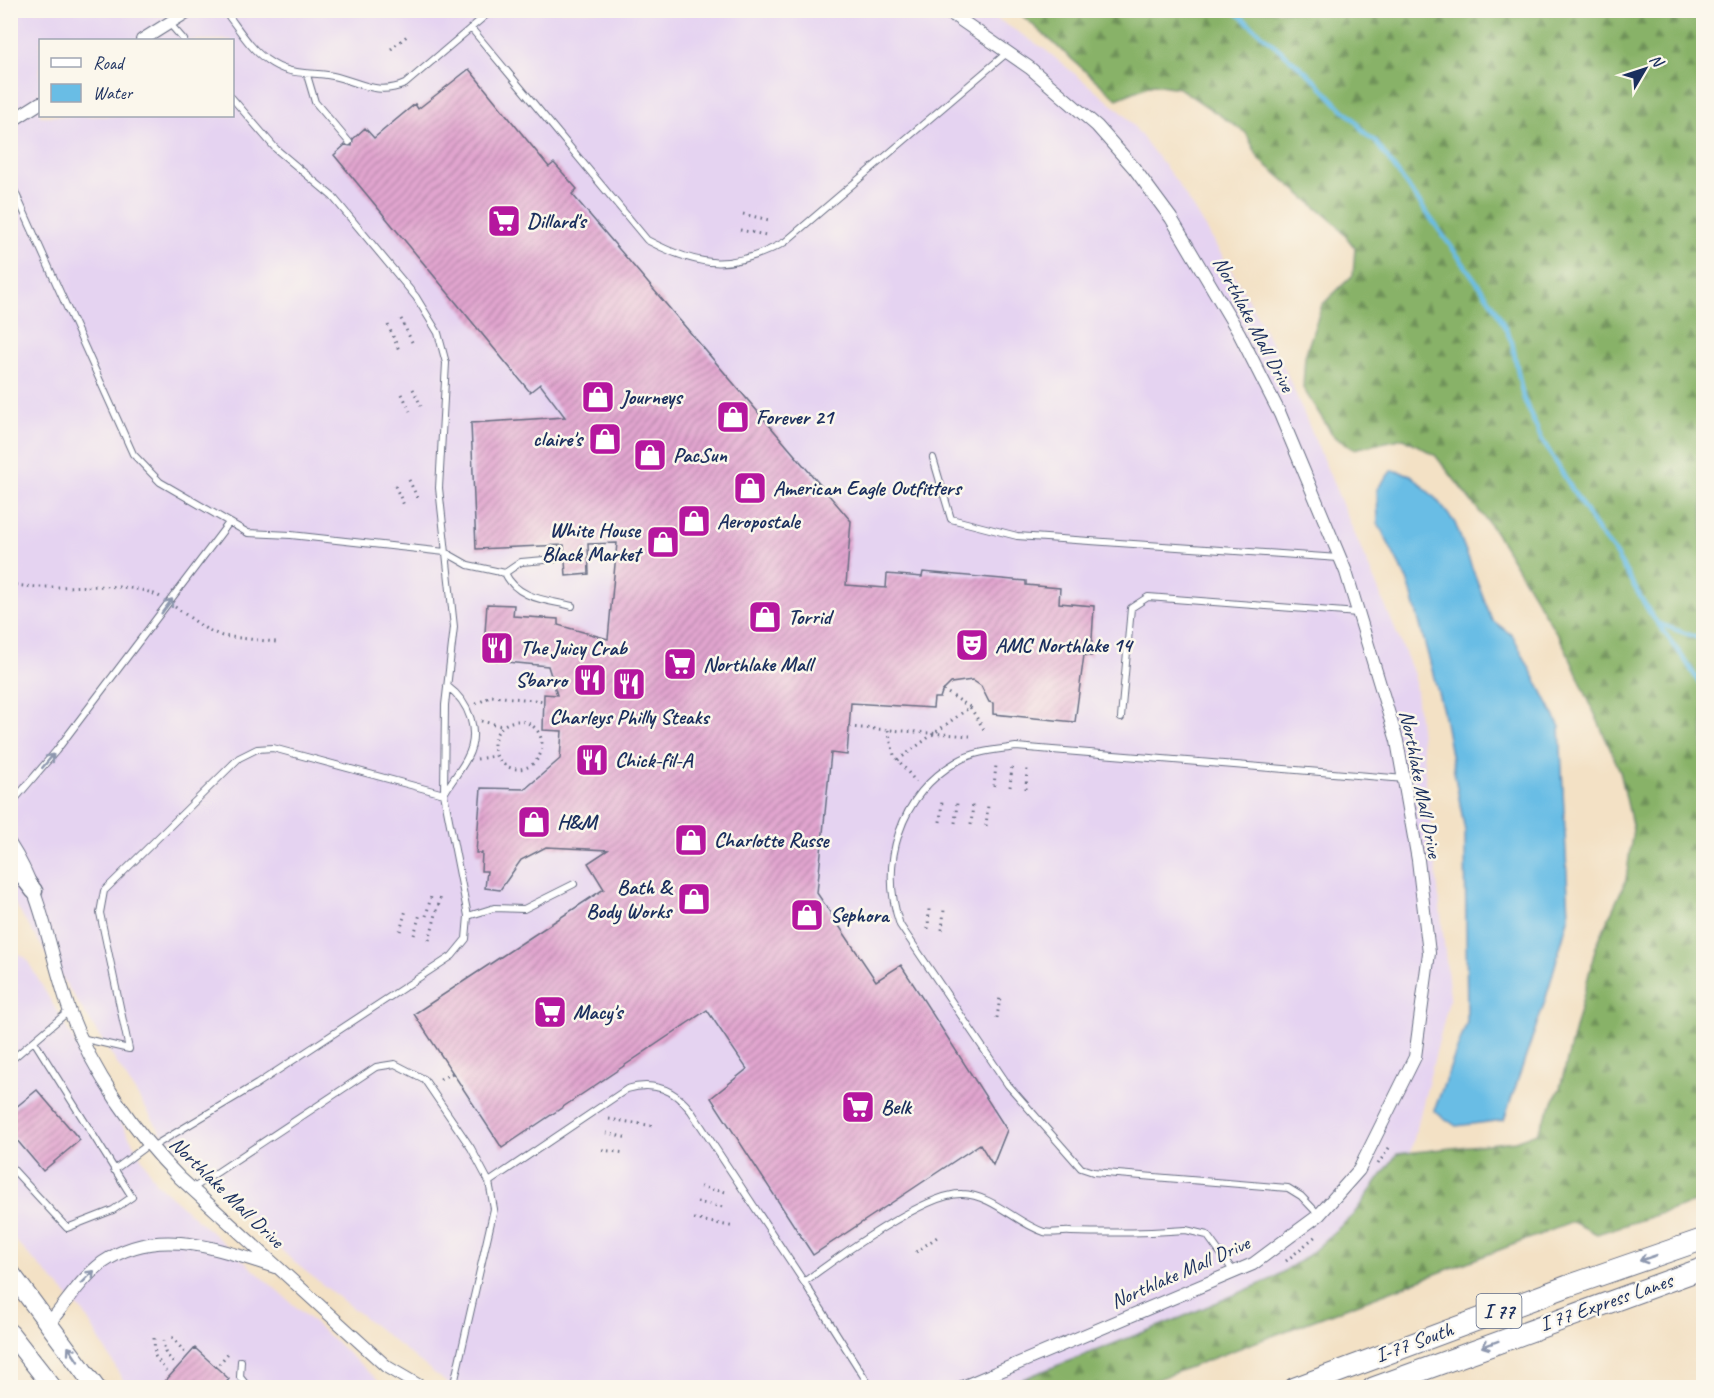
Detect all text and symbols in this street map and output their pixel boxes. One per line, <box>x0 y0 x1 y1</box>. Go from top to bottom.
legend <box>39 39 234 117</box>
north arrow <box>1615 39 1675 99</box>
text: N <box>1645 50 1669 73</box>
text: Road <box>93 52 126 74</box>
text: Water <box>93 82 134 104</box>
supermarket icon: Dillard's <box>486 203 522 239</box>
place label: Dillard's <box>527 208 588 234</box>
street label: Northlake Mall Drive <box>1207 252 1301 397</box>
shop icon: Journeys <box>580 379 616 415</box>
place label: Journeys <box>619 384 684 410</box>
shop icon: Forever 21 <box>715 399 751 435</box>
place label: Forever 21 <box>756 404 836 430</box>
shop icon: claire's <box>587 421 623 457</box>
place label: claire's <box>533 426 585 452</box>
shop icon: PacSun <box>632 437 668 473</box>
place label: PacSun <box>673 442 727 468</box>
shop icon: American Eagle Outfitters <box>732 470 768 506</box>
place label: American Eagle Outfitters <box>773 475 963 501</box>
shop icon: Aeropostale <box>676 503 712 539</box>
place label: Aeropostale <box>717 508 802 534</box>
place label: White House Black Market <box>542 517 643 567</box>
shop icon: White House Black Market <box>645 524 681 560</box>
one-way arrow <box>160 598 173 614</box>
shop icon: Torrid <box>747 599 783 635</box>
place label: Torrid <box>788 604 835 630</box>
theatre icon: AMC Northlake 14 <box>954 627 990 663</box>
restaurant icon: The Juicy Crab <box>479 630 515 666</box>
place label: AMC Northlake 14 <box>995 632 1134 658</box>
place label: The Juicy Crab <box>520 635 629 661</box>
supermarket icon: Northlake Mall <box>662 646 698 682</box>
place label: Northlake Mall <box>703 651 817 677</box>
restaurant icon: Sbarro <box>572 662 608 698</box>
restaurant icon: Charleys Philly Steaks <box>611 666 647 702</box>
place label: Sbarro <box>515 667 569 693</box>
place label: Charleys Philly Steaks <box>549 704 711 730</box>
street label: Northlake Mall Drive <box>1394 708 1448 861</box>
restaurant icon: Chick-fil-A <box>574 742 610 778</box>
place label: Chick-fil-A <box>615 747 694 773</box>
one-way arrow <box>42 753 55 769</box>
shop icon: H&M <box>516 804 552 840</box>
place label: H&M <box>557 809 599 835</box>
shop icon: Charlotte Russe <box>673 822 709 858</box>
place label: Charlotte Russe <box>714 827 830 853</box>
place label: Bath & Body Works <box>586 874 674 925</box>
shop icon: Bath & Body Works <box>676 881 712 917</box>
shop icon: Sephora <box>789 897 825 933</box>
place label: Sephora <box>830 902 891 928</box>
supermarket icon: Macy's <box>532 994 568 1030</box>
place label: Macy's <box>573 999 625 1026</box>
supermarket icon: Belk <box>840 1089 876 1125</box>
place label: Belk <box>881 1094 913 1120</box>
street label: Northlake Mall Drive <box>164 1131 291 1254</box>
street label: Northlake Mall Drive <box>1106 1229 1255 1314</box>
one-way arrow <box>1639 1253 1658 1264</box>
street label: I 77 Express Lanes <box>1536 1267 1677 1337</box>
one-way arrow <box>80 1270 95 1285</box>
road number: I 77 <box>1476 1294 1522 1328</box>
street label: I-77 South <box>1372 1315 1458 1368</box>
one-way arrow <box>1481 1339 1500 1350</box>
one-way arrow <box>67 1346 80 1363</box>

